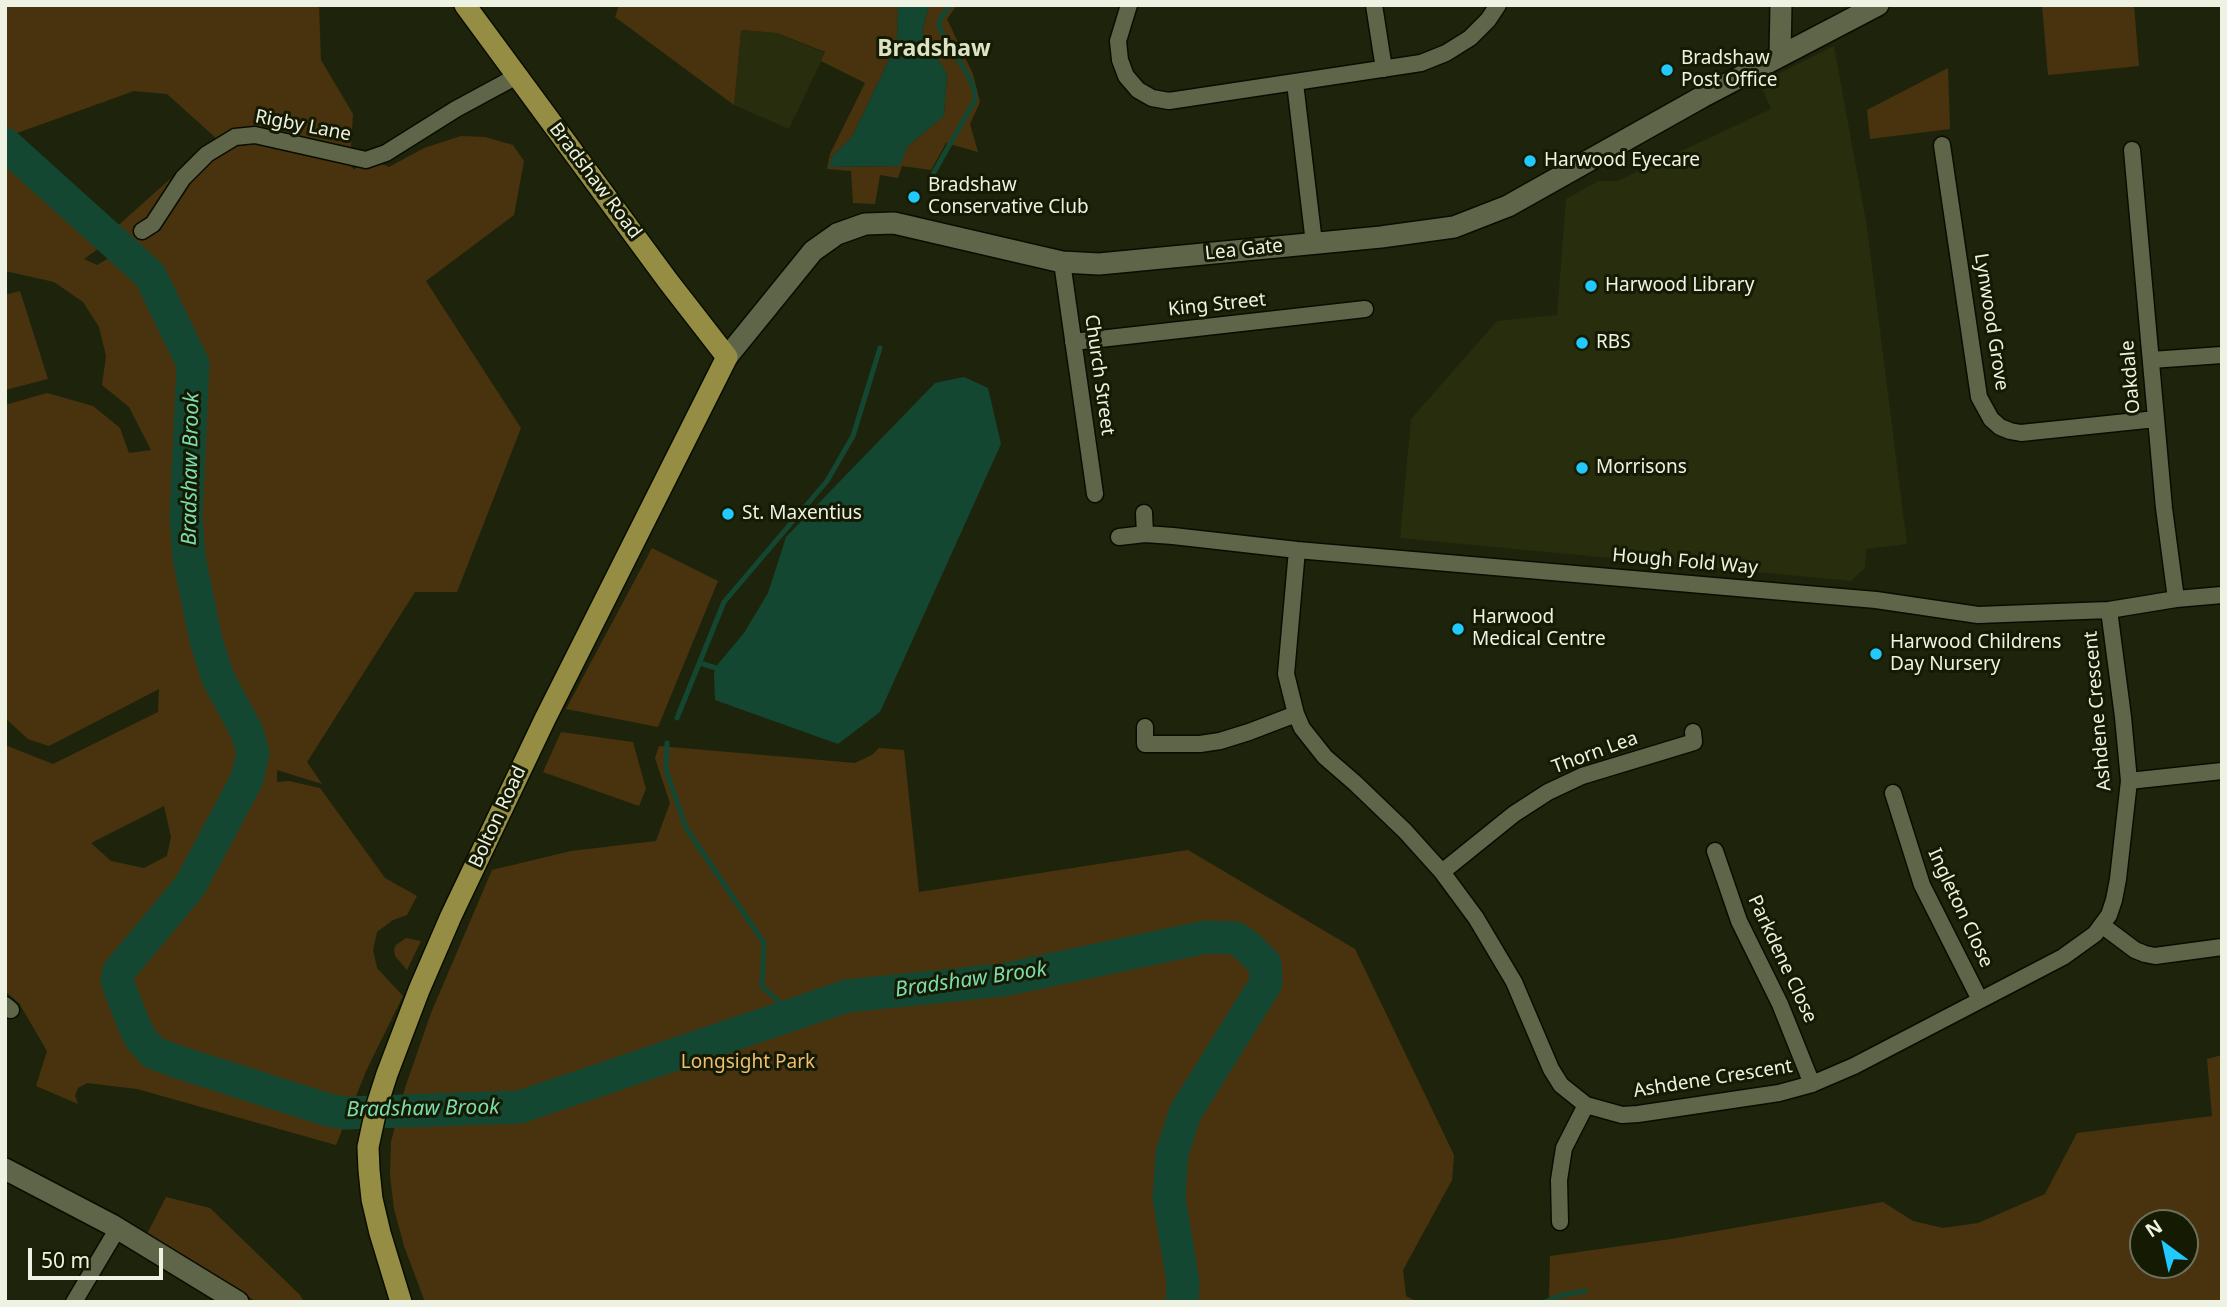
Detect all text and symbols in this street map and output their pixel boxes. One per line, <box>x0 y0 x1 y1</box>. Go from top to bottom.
district label: Bradshaw <box>877 35 991 63</box>
place label: Bradshaw Post Office <box>1681 48 1778 92</box>
marker: Bradshaw Post Office <box>1659 62 1675 78</box>
street label: Rigby Lane <box>253 106 353 146</box>
street label: Bradshaw Road <box>544 119 646 243</box>
place label: Harwood Eyecare <box>1544 150 1700 172</box>
marker: Harwood Eyecare <box>1522 153 1538 169</box>
place label: Bradshaw Conservative Club <box>928 175 1089 219</box>
marker: Bradshaw Conservative Club <box>906 189 922 205</box>
street label: Lea Gate <box>1204 235 1284 265</box>
street label: Lynwood Grove <box>1969 252 2013 392</box>
place label: Harwood Library <box>1605 275 1754 297</box>
marker: Harwood Library <box>1583 278 1599 294</box>
street label: King Street <box>1167 289 1267 321</box>
street label: Church Street <box>1079 313 1119 437</box>
place label: RBS <box>1596 332 1631 354</box>
marker: RBS <box>1574 335 1590 351</box>
street label: Oakdale <box>2116 339 2146 415</box>
water label: Bradshaw Brook <box>177 392 205 546</box>
place label: Morrisons <box>1596 457 1687 479</box>
marker: Morrisons <box>1574 460 1590 476</box>
place label: St. Maxentius <box>742 503 862 525</box>
marker: St. Maxentius <box>720 506 736 522</box>
street label: Hough Fold Way <box>1611 544 1759 580</box>
place label: Harwood Medical Centre <box>1472 607 1606 651</box>
marker: Harwood Medical Centre <box>1450 621 1466 637</box>
street label: Ashdene Crescent <box>2080 630 2116 792</box>
place label: Harwood Childrens Day Nursery <box>1890 632 2061 676</box>
marker: Harwood Childrens Day Nursery <box>1868 646 1884 662</box>
street label: Thorn Lea <box>1549 727 1641 779</box>
street label: Bolton Road <box>465 763 531 871</box>
street label: Ingleton Close <box>1922 845 1998 971</box>
street label: Parkdene Close <box>1742 892 1822 1026</box>
water label: Bradshaw Brook <box>893 957 1049 1003</box>
park label: Longsight Park <box>681 1052 815 1074</box>
street label: Ashdene Crescent <box>1632 1055 1794 1103</box>
water label: Bradshaw Brook <box>346 1095 500 1123</box>
north arrow <box>2129 1209 2199 1279</box>
text: N <box>2140 1213 2167 1243</box>
scale bar <box>32 1234 166 1278</box>
text: 50 m <box>41 1246 90 1274</box>

